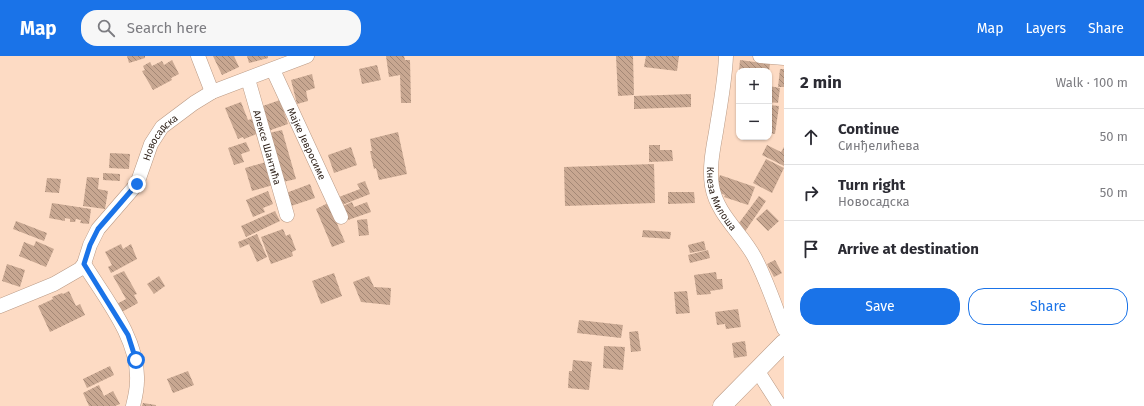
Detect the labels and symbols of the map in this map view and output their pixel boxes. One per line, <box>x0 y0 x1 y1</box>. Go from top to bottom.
street label: Мајке Јевросиме <box>284 106 328 182</box>
street label: Алексе Шантића <box>250 109 283 186</box>
street label: Новосадска <box>141 112 180 162</box>
street label: Кнеза Милоша <box>704 166 739 233</box>
route end <box>128 175 146 193</box>
route start <box>127 351 145 369</box>

